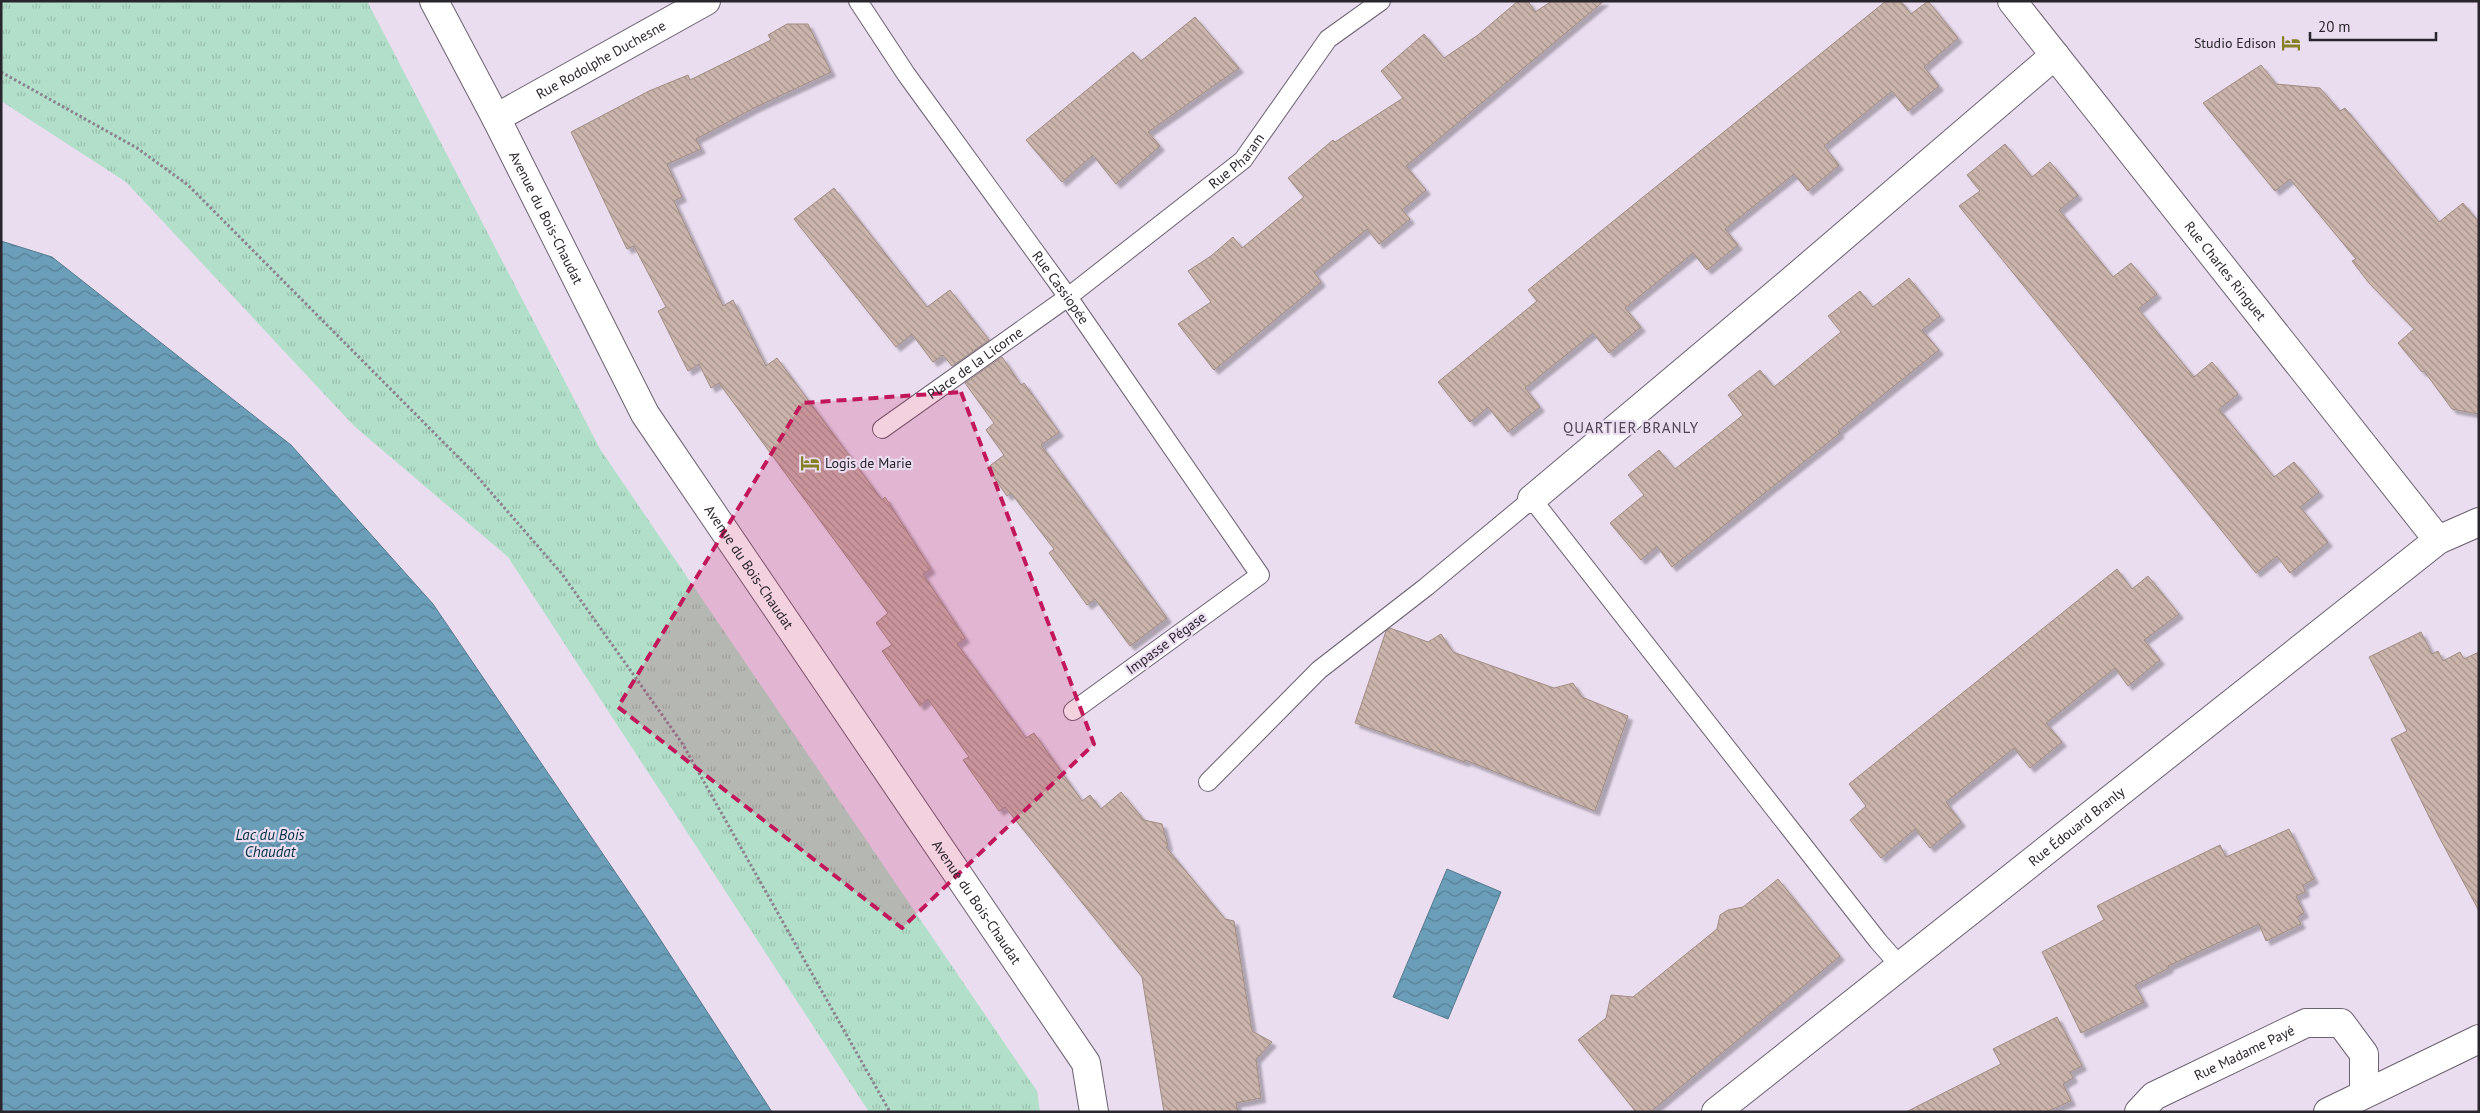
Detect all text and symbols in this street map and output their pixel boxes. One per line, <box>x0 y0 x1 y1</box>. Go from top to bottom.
scale bar <box>2310 10 2436 42</box>
street label: Rue Rodolphe Duchesne <box>533 16 669 103</box>
text: 20 m <box>2318 17 2351 36</box>
hotel icon: Studio Edison <box>2280 32 2302 54</box>
place label: Studio Edison <box>2194 34 2276 52</box>
street label: Rue Pharam <box>1205 130 1268 193</box>
street label: Avenue du Bois-Chaudat <box>505 148 587 287</box>
street label: Rue Charles Ringuet <box>2181 218 2270 324</box>
street label: Rue Cassiopée <box>1028 247 1093 328</box>
street label: Place de la Licorne <box>924 323 1026 403</box>
district label: QUARTIER BRANLY <box>1563 418 1699 437</box>
hotel icon: Logis de Marie <box>799 452 821 474</box>
place label: Logis de Marie <box>825 454 912 472</box>
street label: Avenue du Bois-Chaudat <box>701 502 798 633</box>
street label: Impasse Pégase <box>1123 608 1209 678</box>
street label: Rue Édouard Branly <box>2025 782 2129 870</box>
water label: Lac du Bois Chaudat <box>235 825 305 861</box>
street label: Avenue du Bois-Chaudat <box>928 837 1025 968</box>
street label: Rue Madame Payé <box>2191 1021 2297 1084</box>

